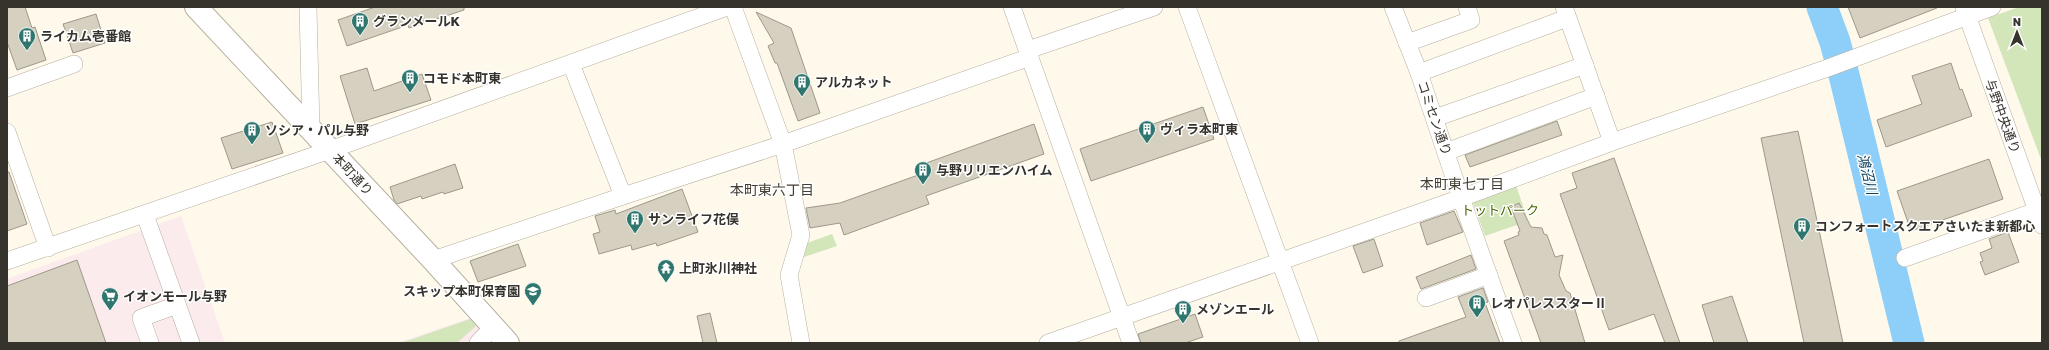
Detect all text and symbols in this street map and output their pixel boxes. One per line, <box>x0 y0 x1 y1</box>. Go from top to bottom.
building icon: グランメールK <box>350 11 370 36</box>
north arrow <box>1997 12 2037 52</box>
place label: グランメールK <box>373 13 461 29</box>
text: N <box>2013 15 2021 28</box>
building icon: ライカム壱番館 <box>17 26 37 51</box>
place label: ライカム壱番館 <box>40 28 131 44</box>
building icon: コモド本町東 <box>400 68 420 93</box>
place label: コモド本町東 <box>423 70 501 86</box>
building icon: アルカネット <box>792 72 812 97</box>
place label: アルカネット <box>815 74 892 90</box>
street label: 与野中央通り <box>1982 77 2024 155</box>
street label: コミセン通り <box>1415 79 1455 157</box>
building icon: ヴィラ本町東 <box>1137 119 1157 144</box>
building icon: ソシア・パル与野 <box>242 120 262 145</box>
place label: ヴィラ本町東 <box>1160 121 1238 137</box>
place label: ソシア・パル与野 <box>265 122 369 138</box>
street label: 本町通り <box>329 150 377 198</box>
water label: 鴻沼川 <box>1855 152 1882 198</box>
building icon: 与野リリエンハイム <box>913 160 933 185</box>
place label: 与野リリエンハイム <box>936 162 1052 178</box>
district label: 本町東七丁目 <box>1420 175 1504 192</box>
district label: 本町東六丁目 <box>730 181 814 198</box>
park label: トットパーク <box>1461 202 1539 218</box>
building icon: サンライフ花俣 <box>625 209 645 234</box>
place label: サンライフ花俣 <box>648 211 739 227</box>
building icon: コンフォートスクエアさいたま新都心 <box>1792 216 1812 241</box>
place label: コンフォートスクエアさいたま新都心 <box>1815 218 2035 234</box>
temple icon: 上町氷川神社 <box>656 258 676 283</box>
place label: 上町氷川神社 <box>679 260 757 276</box>
school or university icon: スキップ本町保育園 <box>523 281 543 306</box>
place label: スキップ本町保育園 <box>403 283 520 299</box>
supermarket icon: イオンモール与野 <box>100 286 120 311</box>
place label: イオンモール与野 <box>123 288 227 304</box>
building icon: レオパレススターⅡ <box>1467 293 1487 318</box>
place label: レオパレススターⅡ <box>1490 295 1607 311</box>
building icon: メゾンエール <box>1173 299 1193 324</box>
place label: メゾンエール <box>1196 301 1274 317</box>

